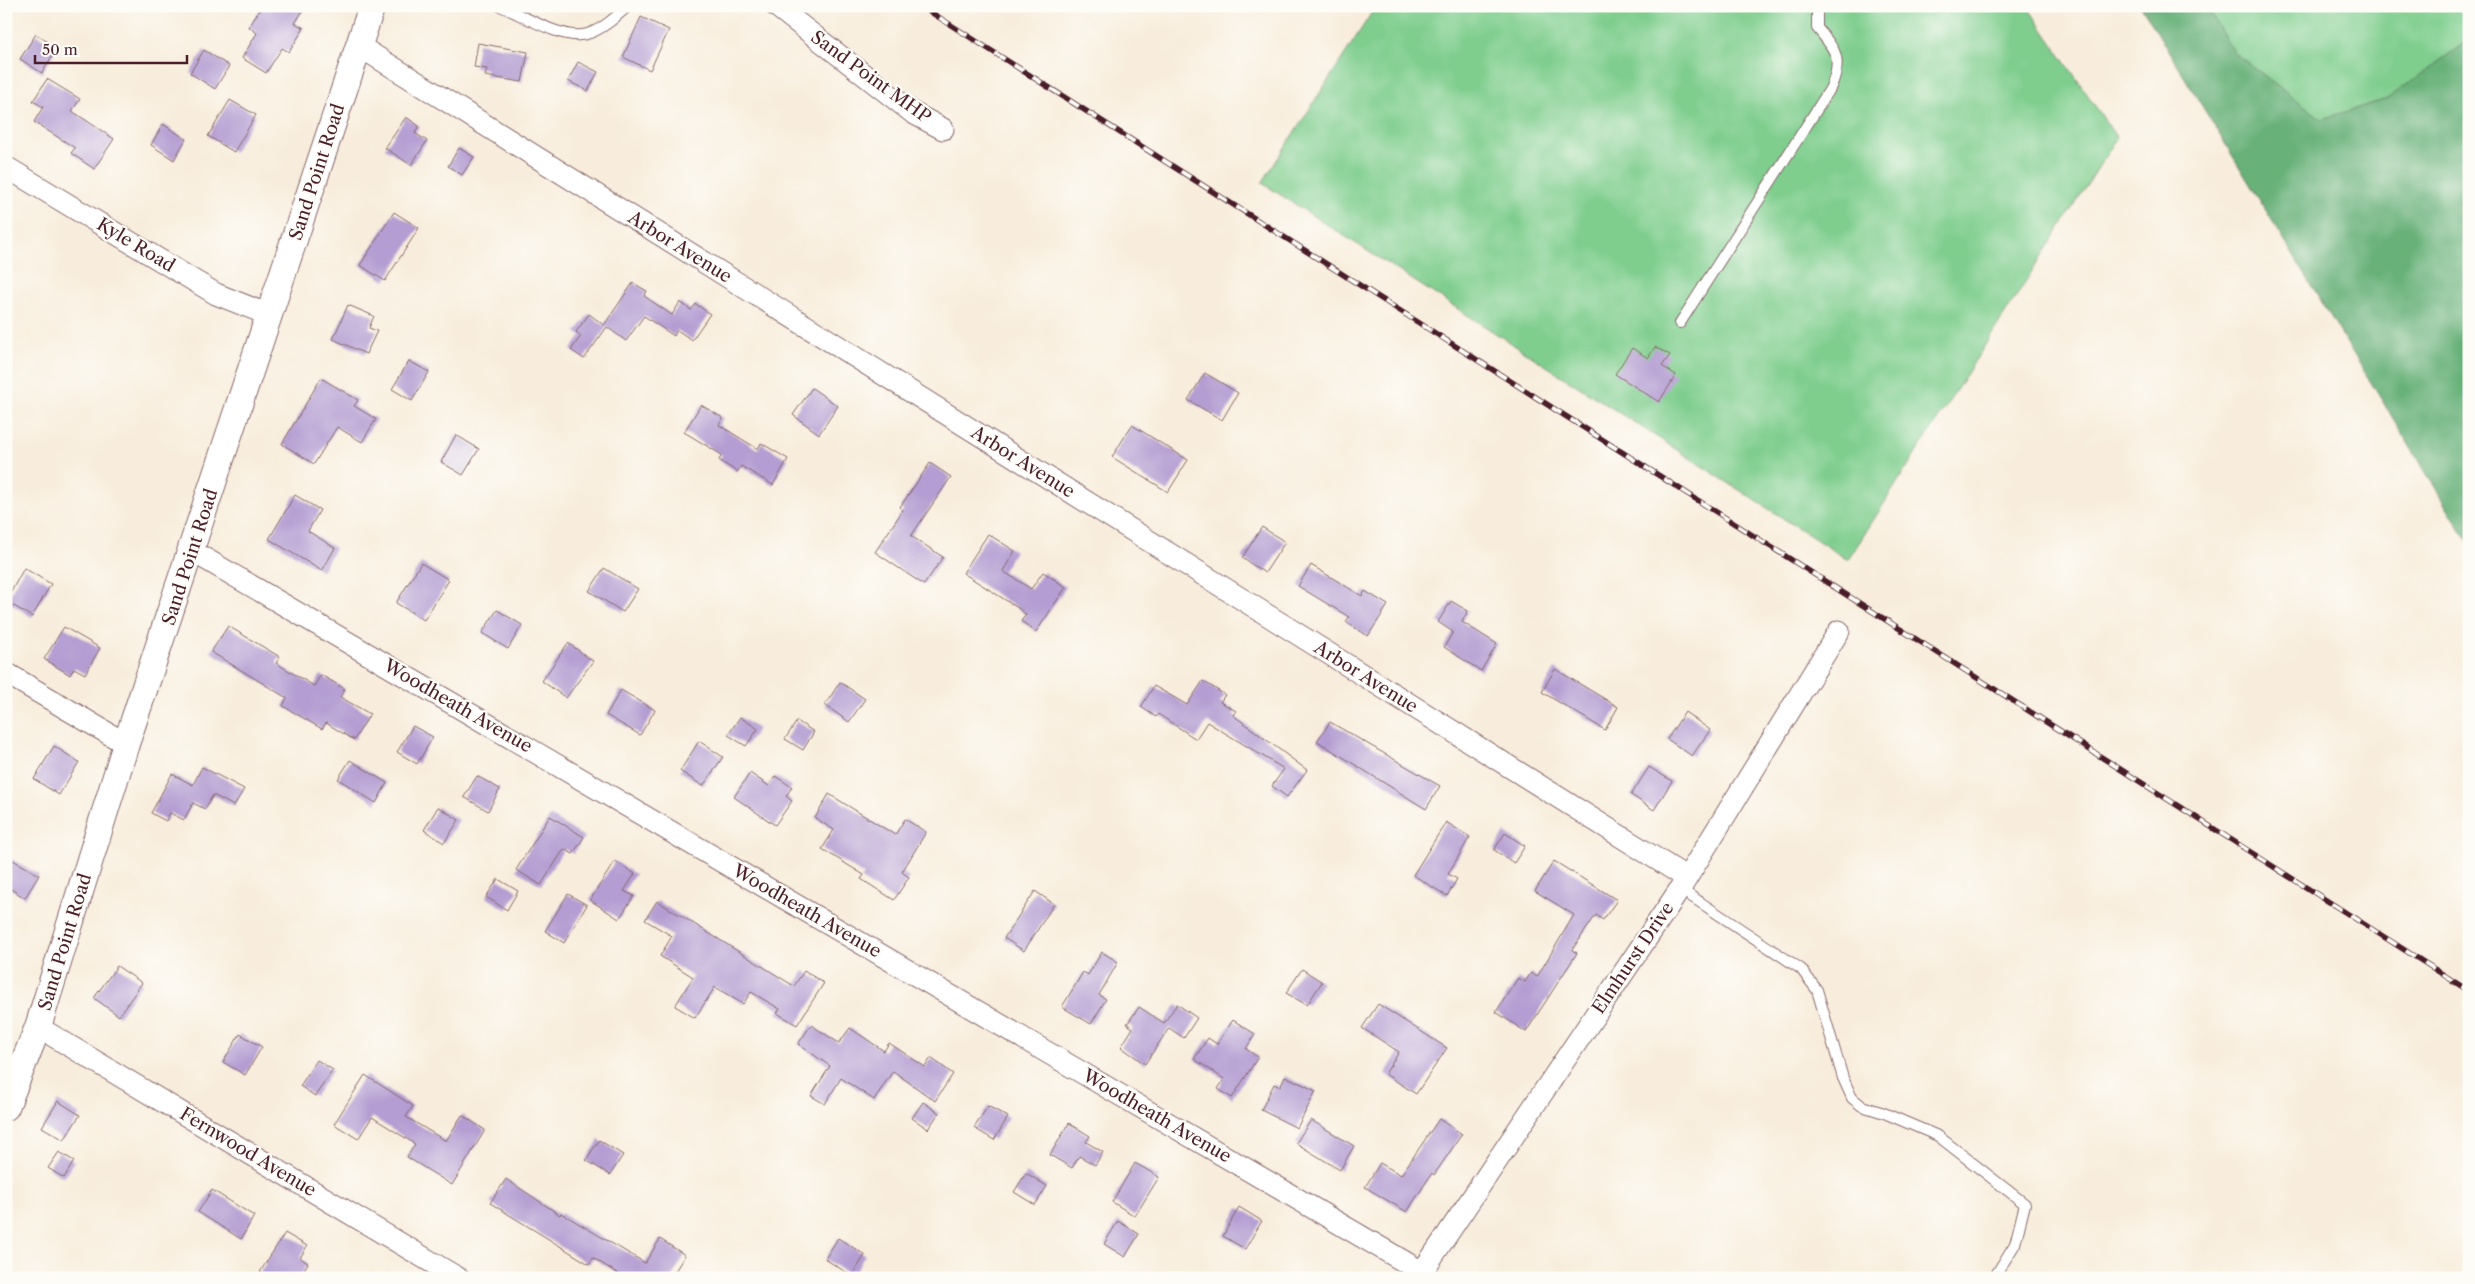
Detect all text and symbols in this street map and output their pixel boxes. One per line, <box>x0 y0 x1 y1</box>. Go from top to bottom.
street label: Sand Point MHP <box>807 26 935 128</box>
scale bar <box>35 32 188 64</box>
text: 50 m <box>42 40 78 59</box>
street label: Sand Point Road <box>285 101 349 243</box>
street label: Arbor Avenue <box>623 206 736 288</box>
street label: Kyle Road <box>93 213 179 277</box>
street label: Arbor Avenue <box>966 421 1079 503</box>
street label: Sand Point Road <box>158 486 222 628</box>
street label: Arbor Avenue <box>1309 636 1422 718</box>
street label: Woodheath Avenue <box>379 654 536 757</box>
street label: Woodheath Avenue <box>728 859 885 962</box>
street label: Sand Point Road <box>34 871 96 1013</box>
street label: Elmhurst Drive <box>1587 898 1679 1018</box>
street label: Woodheath Avenue <box>1078 1064 1235 1167</box>
street label: Fernwood Avenue <box>176 1103 320 1201</box>

